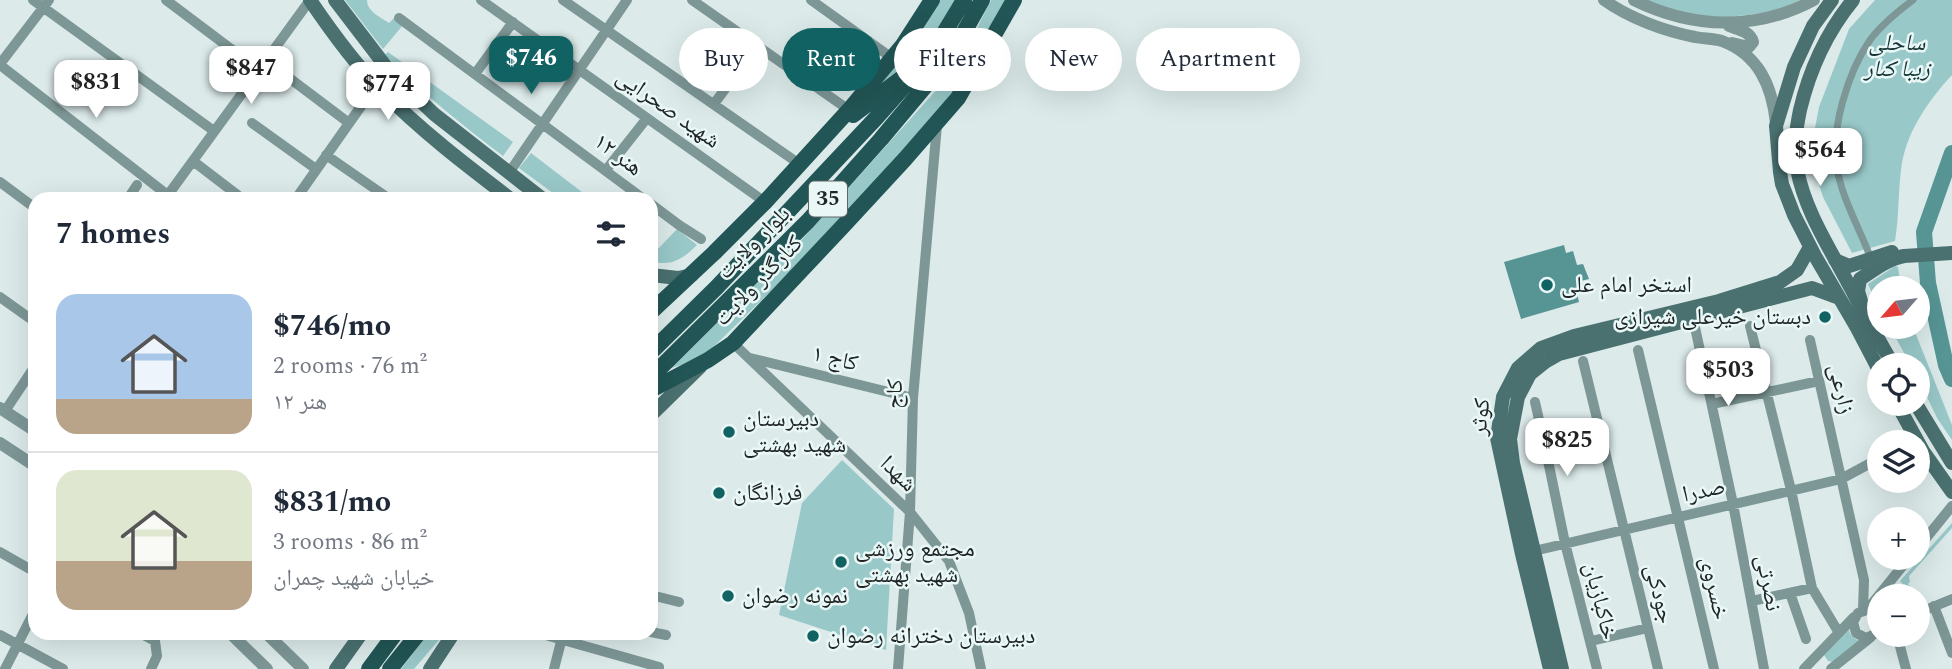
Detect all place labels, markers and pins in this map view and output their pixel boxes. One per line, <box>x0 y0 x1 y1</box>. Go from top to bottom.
pin: $746 <box>490 36 572 96</box>
pin: $847 <box>210 46 292 106</box>
pin: $831 <box>55 60 137 120</box>
pin: $774 <box>347 62 429 122</box>
pin: $564 <box>1779 128 1861 188</box>
place label: استخر امام علی <box>1561 268 1692 303</box>
marker: استخر امام علی <box>1539 277 1555 293</box>
place label: دبستان خیرعلی شیرازی <box>1614 300 1811 335</box>
marker: دبستان خیرعلی شیرازی <box>1817 309 1833 325</box>
pin: $503 <box>1687 348 1769 408</box>
place label: دبیرستان شهید بهشتی <box>743 402 846 463</box>
pin: $825 <box>1526 419 1608 478</box>
marker: دبیرستان شهید بهشتی <box>721 424 737 440</box>
place label: فرزانگان <box>733 476 802 511</box>
marker: فرزانگان <box>711 485 727 501</box>
place label: مجتمع ورزشی شهید بهشتی <box>855 532 975 593</box>
marker: مجتمع ورزشی شهید بهشتی <box>833 554 849 570</box>
place label: نمونه رضوان <box>742 579 848 614</box>
marker: نمونه رضوان <box>720 588 736 604</box>
place label: دبیرستان دخترانه رضوان <box>827 619 1035 654</box>
marker: دبیرستان دخترانه رضوان <box>805 628 821 644</box>

